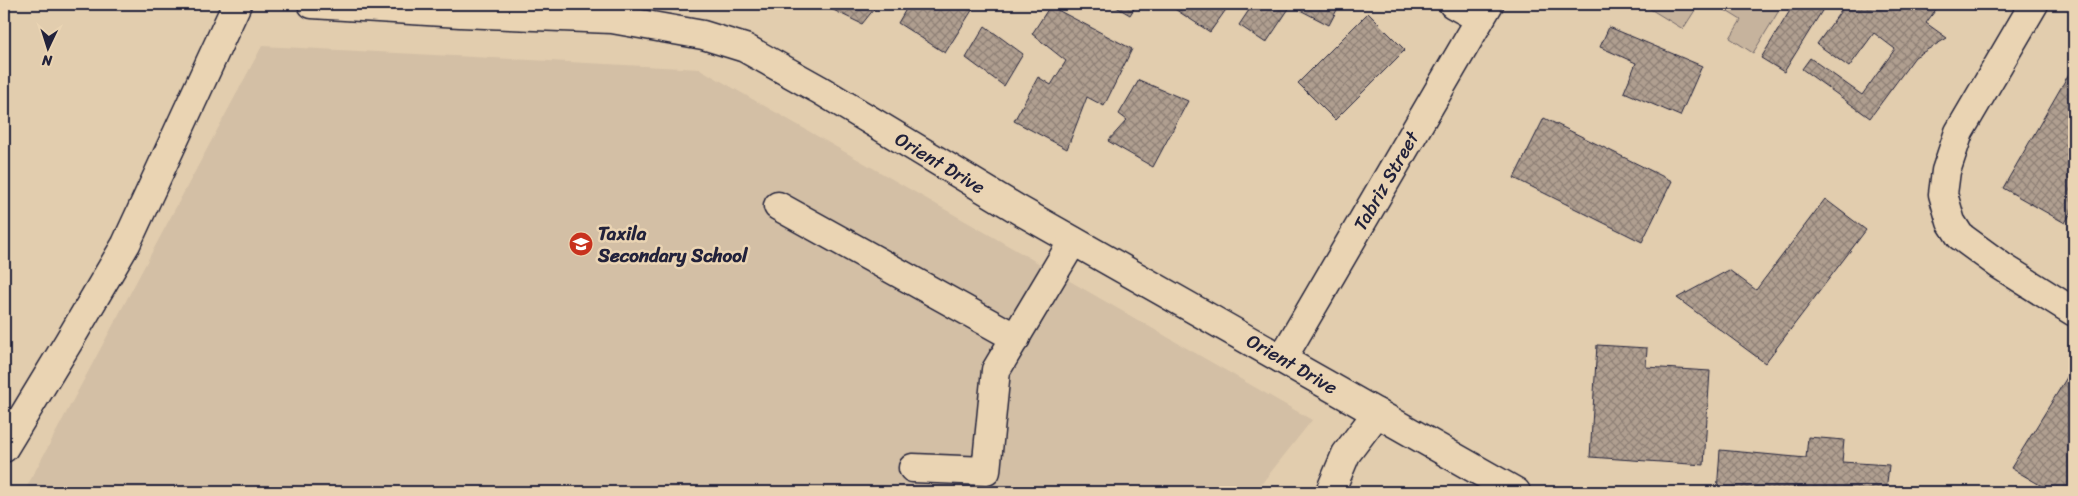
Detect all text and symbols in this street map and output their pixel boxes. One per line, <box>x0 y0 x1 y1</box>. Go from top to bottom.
north arrow <box>22 22 72 72</box>
text: N <box>41 48 54 73</box>
street label: Orient Drive <box>888 123 992 203</box>
street label: Tabriz Street <box>1344 124 1429 237</box>
place label: Taxila Secondary School <box>597 217 749 272</box>
school or university icon: Taxila Secondary School <box>568 231 594 257</box>
street label: Orient Drive <box>1240 324 1344 404</box>

